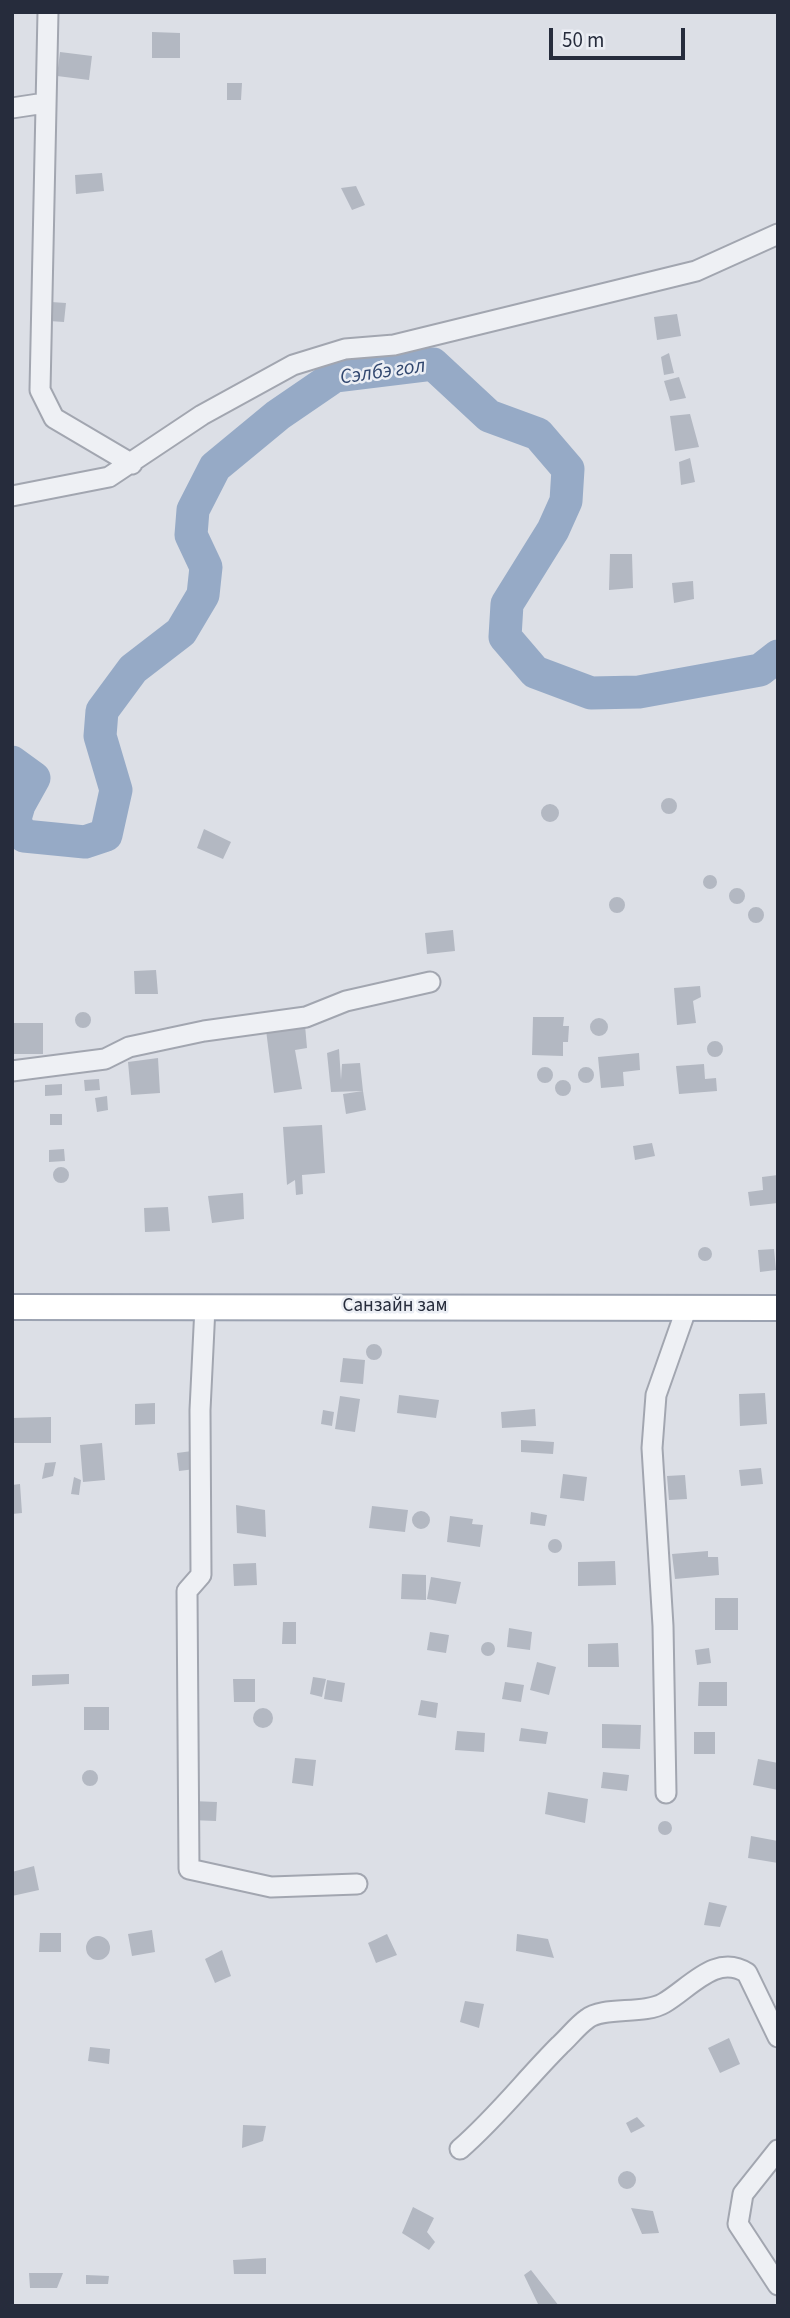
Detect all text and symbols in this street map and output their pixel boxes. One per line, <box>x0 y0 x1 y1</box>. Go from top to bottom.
scale bar <box>552 14 688 58</box>
text: 50 m <box>562 25 604 55</box>
water label: Сэлбэ гол <box>339 355 427 391</box>
street label: Санзайн зам <box>343 1296 447 1318</box>

